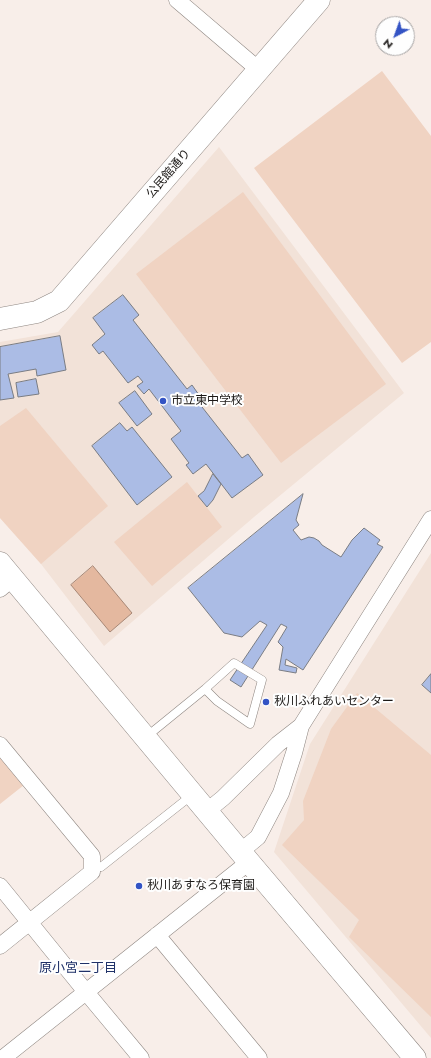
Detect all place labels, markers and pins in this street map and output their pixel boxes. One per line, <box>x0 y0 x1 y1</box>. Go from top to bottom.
place label: 市立東中学校 <box>171 394 243 408</box>
marker: 市立東中学校 <box>158 396 168 406</box>
place label: 秋川ふれあいセンター <box>274 695 394 709</box>
marker: 秋川ふれあいセンター <box>261 697 271 707</box>
place label: 秋川あすなろ保育園 <box>147 879 255 893</box>
marker: 秋川あすなろ保育園 <box>134 881 144 891</box>

